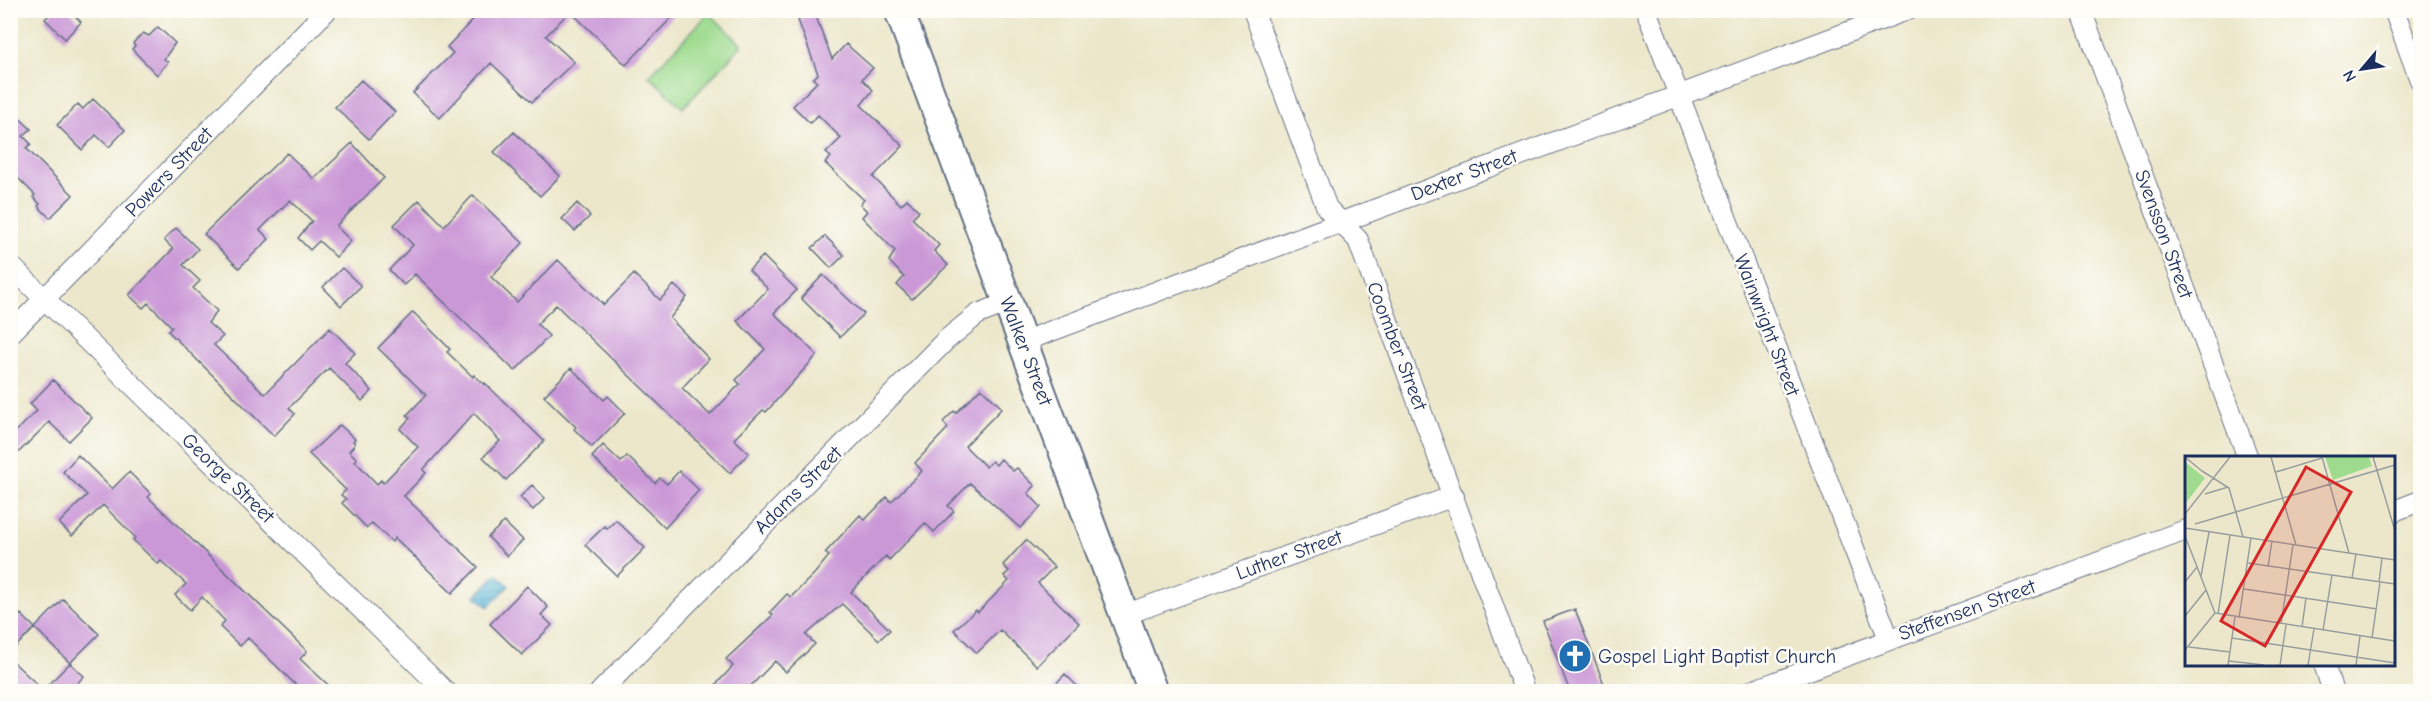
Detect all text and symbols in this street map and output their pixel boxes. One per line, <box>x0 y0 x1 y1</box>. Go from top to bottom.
north arrow <box>2332 39 2392 99</box>
text: N <box>2339 67 2360 85</box>
street label: Powers Street <box>121 122 218 222</box>
street label: Dexter Street <box>1408 144 1522 206</box>
street label: Svensson Street <box>2130 167 2198 303</box>
street label: Wainwright Street <box>1729 251 1805 400</box>
street label: Coomber Street <box>1362 279 1432 415</box>
street label: Walker Street <box>995 293 1058 410</box>
street label: George Street <box>177 428 280 529</box>
street label: Adams Street <box>750 441 847 538</box>
inset map <box>2185 456 2395 666</box>
street label: Luther Street <box>1233 525 1346 585</box>
street label: Steffensen Street <box>1895 574 2040 645</box>
church icon: Gospel Light Baptist Church <box>1557 638 1593 674</box>
place label: Gospel Light Baptist Church <box>1598 645 1836 668</box>

